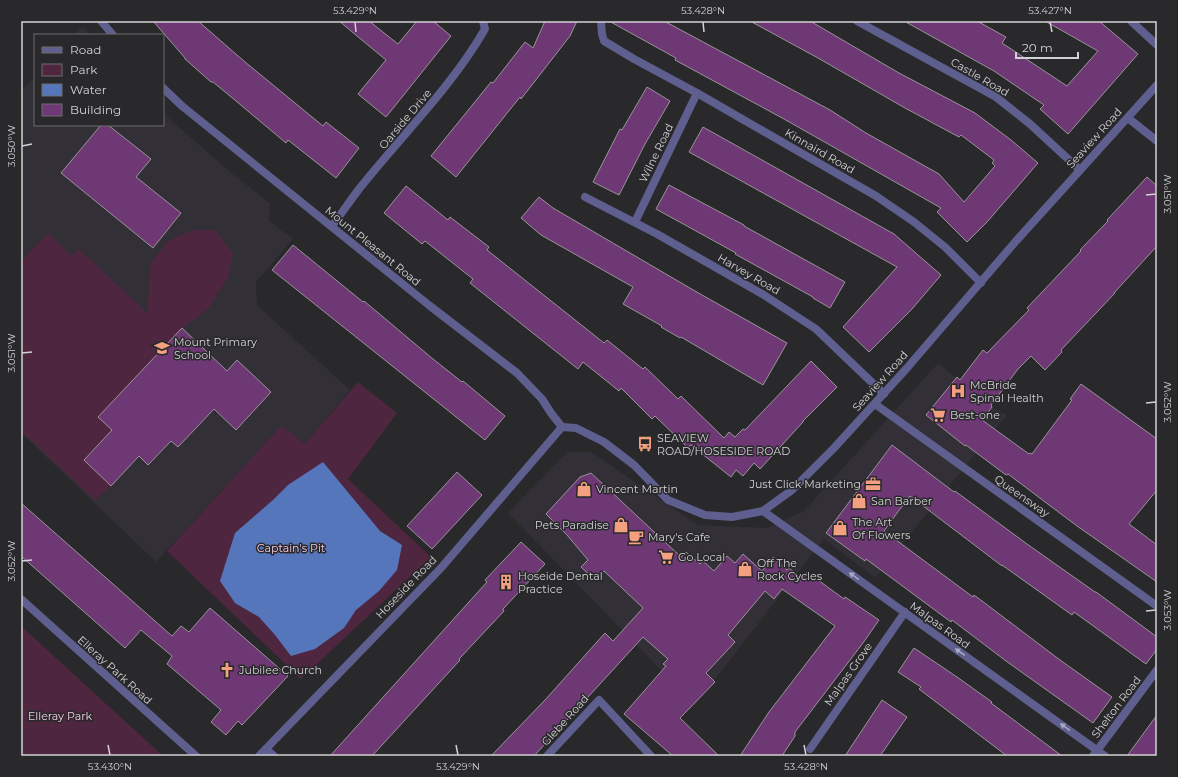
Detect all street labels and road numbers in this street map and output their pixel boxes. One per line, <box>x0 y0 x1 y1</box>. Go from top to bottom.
street label: Castle Road <box>948 55 1012 99</box>
street label: Oarside Drive <box>376 86 434 152</box>
street label: Seaview Road <box>1063 105 1125 171</box>
street label: Wilne Road <box>636 121 676 185</box>
street label: Kinnaird Road <box>783 125 857 177</box>
street label: Mount Pleasant Road <box>322 203 424 289</box>
street label: Harvey Road <box>715 250 783 298</box>
street label: Seaview Road <box>849 348 911 414</box>
street label: Queensway <box>992 472 1052 520</box>
street label: Hoseside Road <box>373 553 439 621</box>
street label: Malpas Road <box>907 599 973 651</box>
street label: Elleray Park Road <box>75 633 155 707</box>
street label: Malpas Grove <box>821 639 875 708</box>
street label: Shelton Road <box>1088 673 1144 741</box>
street label: Glebe Road <box>538 692 592 748</box>

